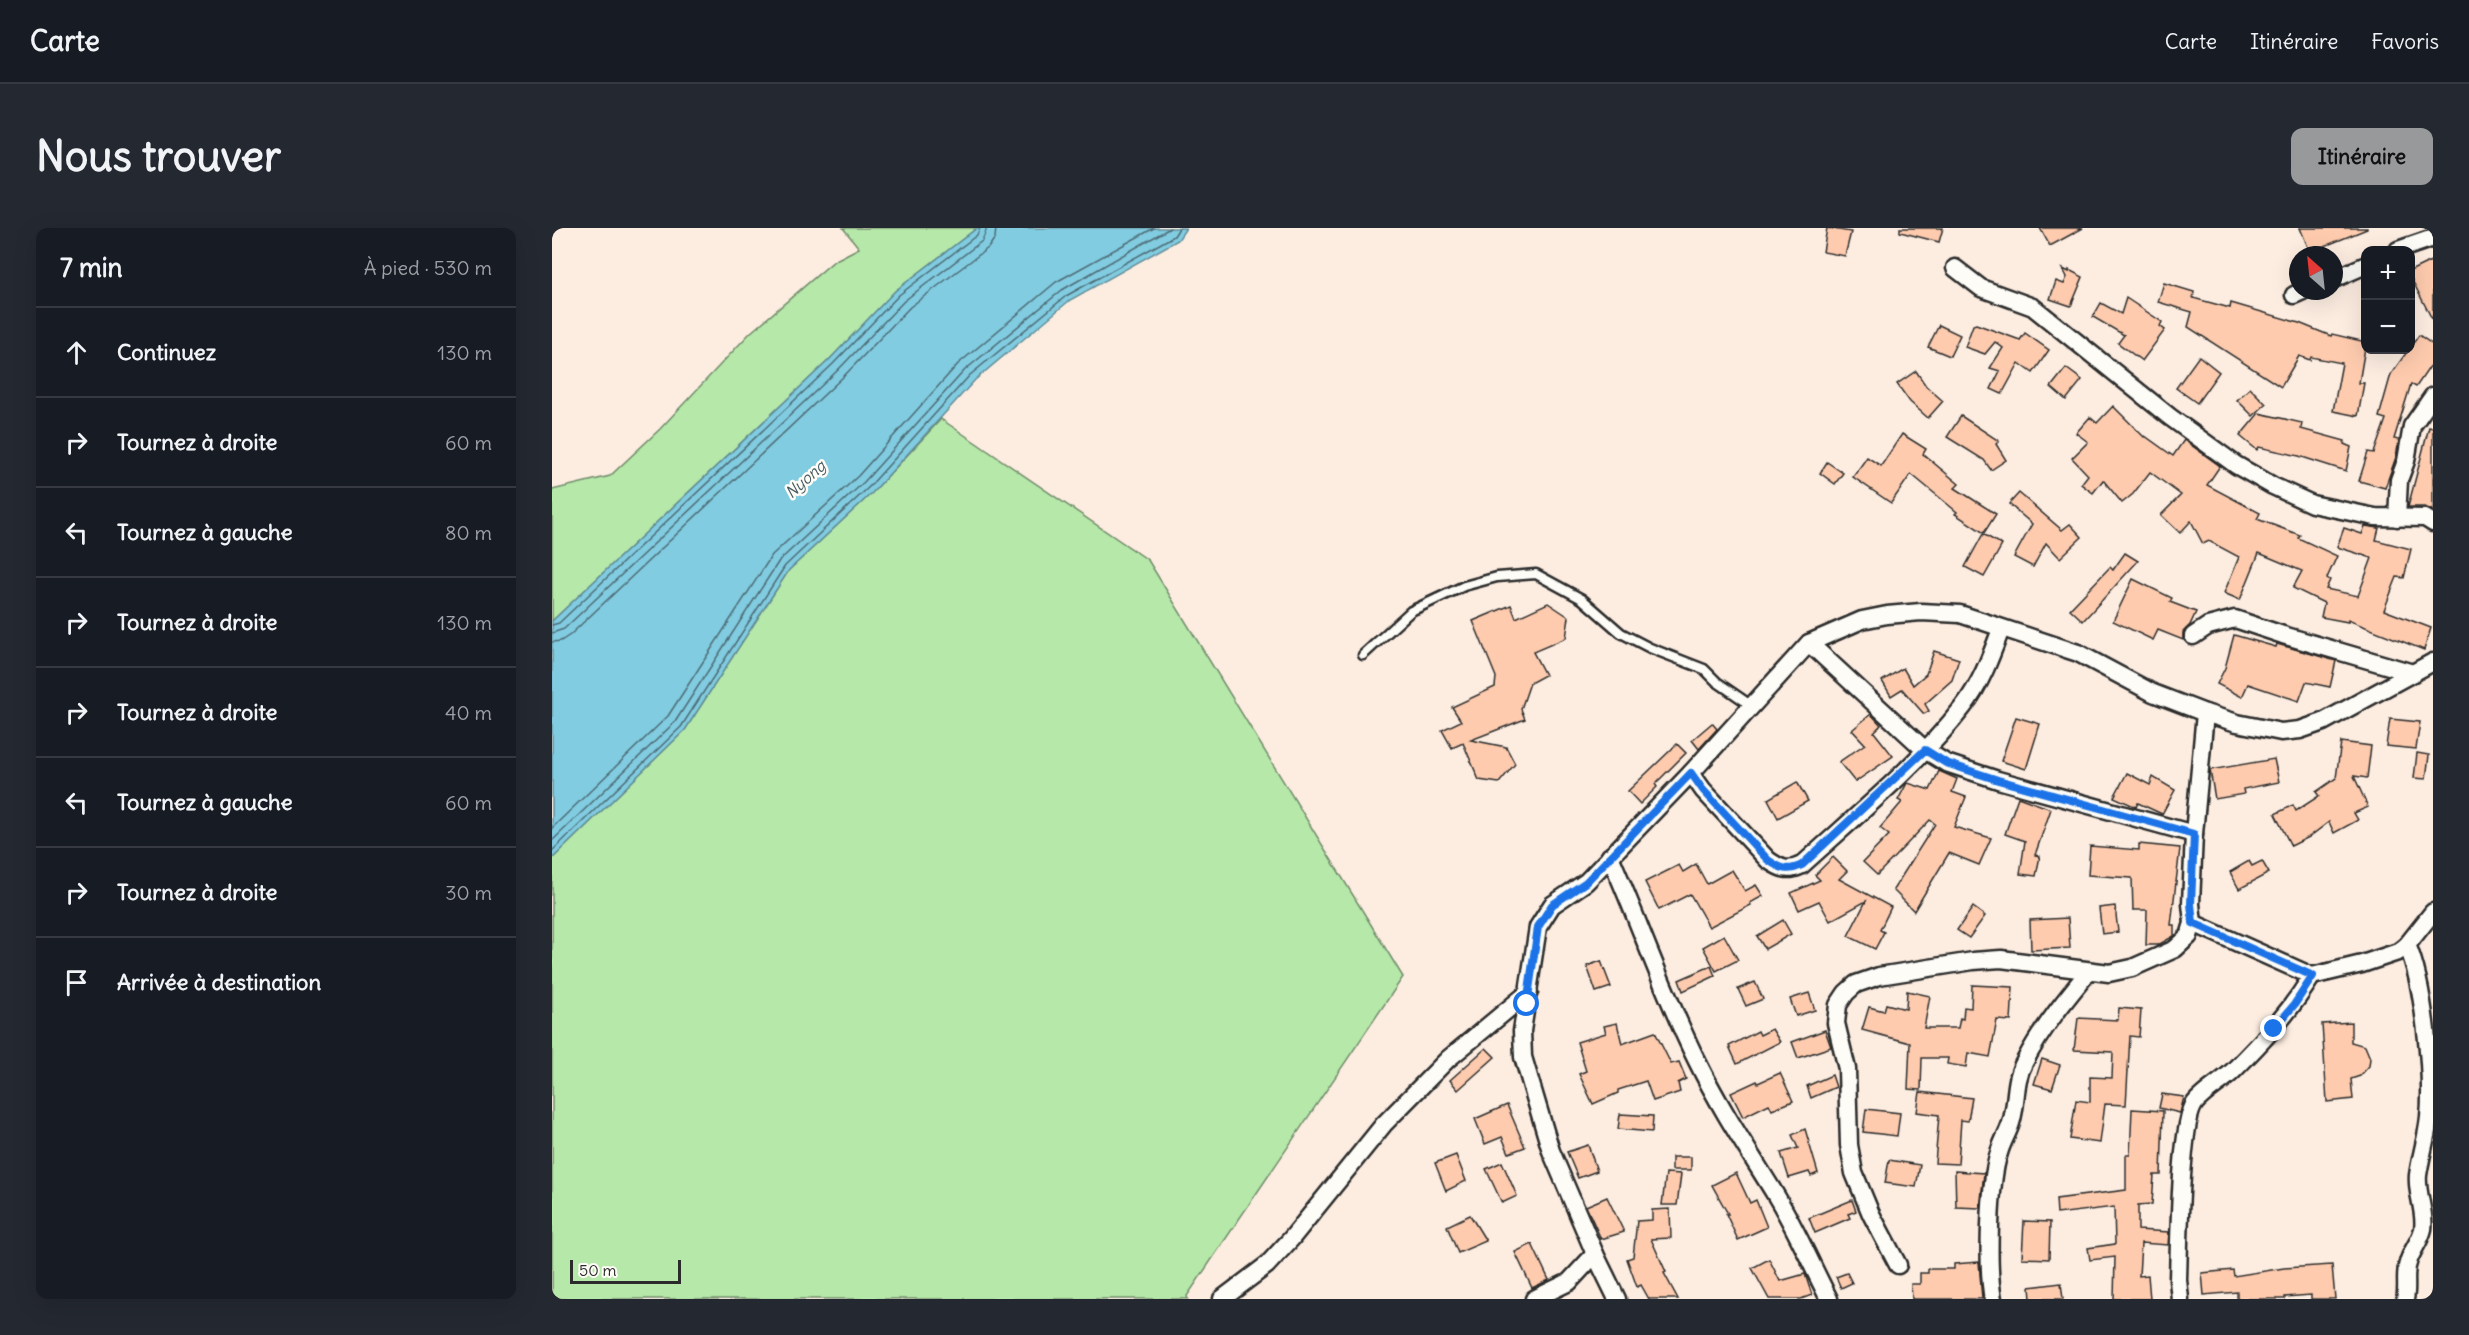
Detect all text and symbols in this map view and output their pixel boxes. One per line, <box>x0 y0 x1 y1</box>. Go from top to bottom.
text: Carte <box>30 23 100 59</box>
text: Carte <box>2165 28 2217 55</box>
text: Itinéraire <box>2250 28 2338 55</box>
text: Favoris <box>2371 28 2439 55</box>
button: Itinéraire <box>2291 128 2433 185</box>
text: Nous trouver <box>36 130 281 182</box>
north arrow <box>2289 246 2343 300</box>
map controls <box>2361 246 2415 354</box>
button: + <box>2361 246 2415 300</box>
text: 7 min <box>60 251 123 284</box>
text: À pied · 530 m <box>364 255 492 280</box>
button: − <box>2361 300 2415 354</box>
icon: ahead <box>60 336 93 369</box>
text: Continuez <box>117 338 216 366</box>
text: 130 m <box>437 340 492 365</box>
icon: right <box>60 426 93 459</box>
text: Tournez à droite <box>117 428 277 456</box>
text: 60 m <box>445 430 492 455</box>
water label: Nyong <box>781 455 830 502</box>
icon: left <box>60 516 93 549</box>
text: Tournez à gauche <box>117 518 293 546</box>
text: 80 m <box>445 520 492 545</box>
icon: right <box>60 606 93 639</box>
text: Tournez à droite <box>117 608 277 636</box>
text: 130 m <box>437 610 492 635</box>
icon: right <box>60 696 93 729</box>
text: Tournez à droite <box>117 698 277 726</box>
text: 40 m <box>445 700 492 725</box>
icon: left <box>60 786 93 819</box>
text: Tournez à gauche <box>117 788 293 816</box>
text: 60 m <box>445 790 492 815</box>
icon: right <box>60 876 93 909</box>
text: Tournez à droite <box>117 878 277 906</box>
text: 30 m <box>445 880 492 905</box>
icon: arrive <box>60 966 93 999</box>
text: Arrivée à destination <box>117 968 321 996</box>
route start <box>1513 990 1539 1016</box>
route end <box>2260 1015 2286 1041</box>
scale bar <box>570 1257 681 1284</box>
text: 50 m <box>579 1260 617 1280</box>

